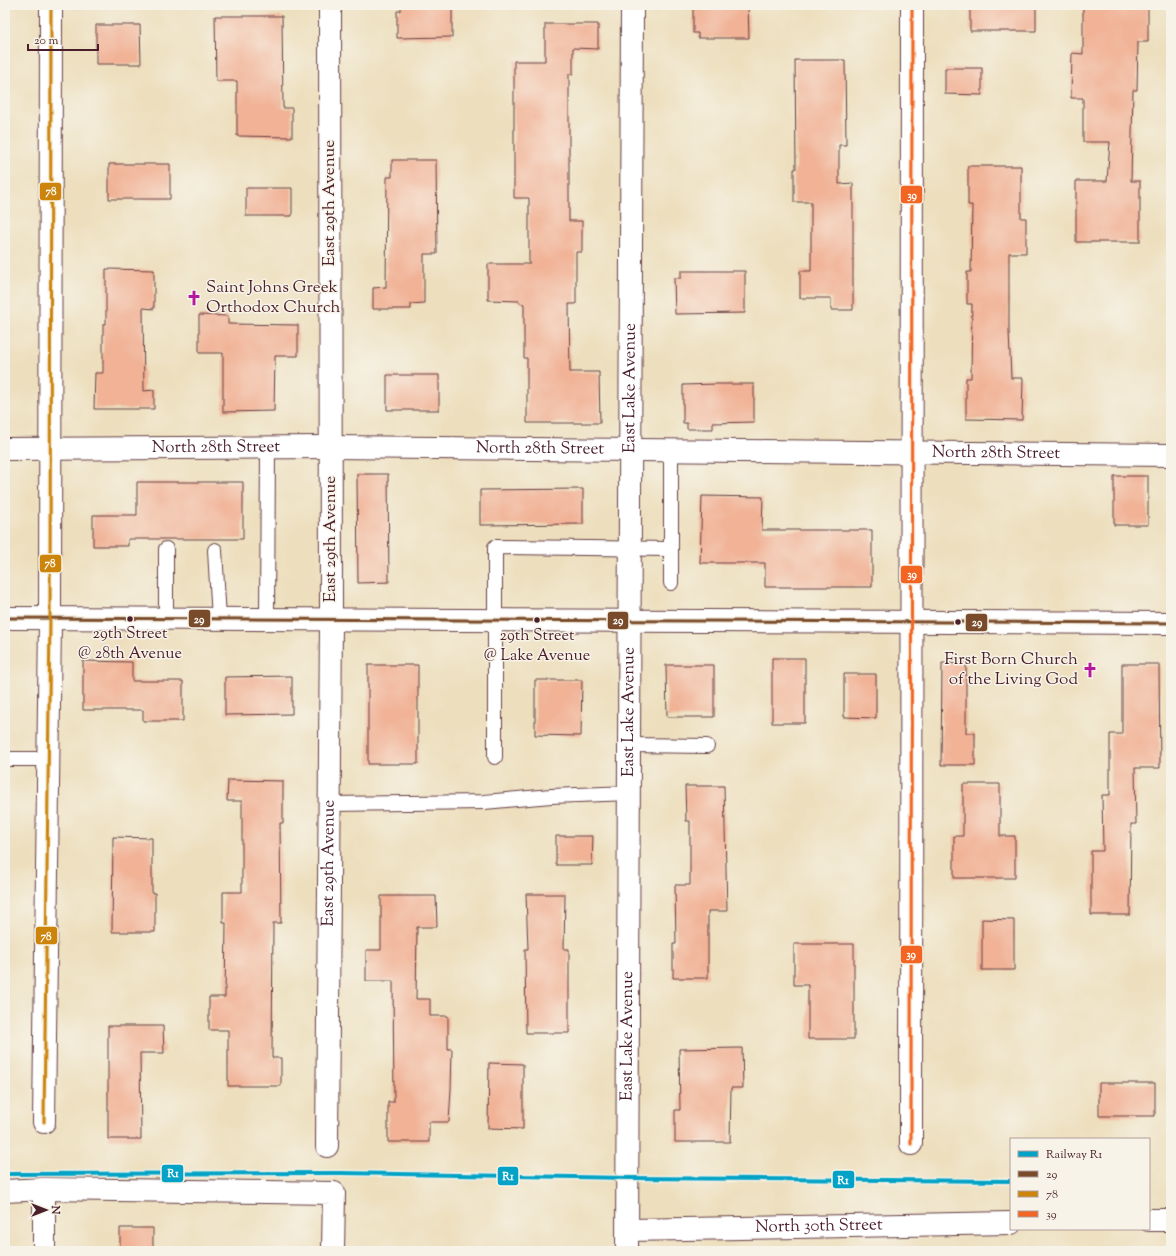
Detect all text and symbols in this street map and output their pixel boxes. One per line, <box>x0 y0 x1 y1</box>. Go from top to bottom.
scale bar <box>28 26 98 52</box>
text: 20 m <box>34 32 59 50</box>
street label: East 29th Avenue <box>318 140 342 266</box>
line badge: 78 <box>39 182 62 201</box>
text: 78 <box>45 184 57 200</box>
line badge: 39 <box>900 185 923 204</box>
text: 39 <box>907 188 917 204</box>
place label: Saint Johns Greek Orthodox Church <box>206 276 341 320</box>
church icon: Saint Johns Greek Orthodox Church <box>185 289 203 307</box>
street label: East Lake Avenue <box>618 323 643 453</box>
street label: North 28th Street <box>152 435 280 460</box>
street label: North 28th Street <box>476 436 604 462</box>
street label: North 28th Street <box>932 441 1060 466</box>
street label: East 29th Avenue <box>319 476 343 602</box>
line badge: 78 <box>39 554 62 573</box>
text: 78 <box>44 556 56 572</box>
line badge: 39 <box>900 565 923 584</box>
text: 39 <box>907 567 917 583</box>
line badge: 29 <box>188 609 211 628</box>
line badge: 29 <box>607 611 629 630</box>
text: 29 <box>194 612 205 628</box>
text: 29 <box>613 613 624 629</box>
line badge: 29 <box>965 613 988 632</box>
marker: 29th Street @ 28th Avenue <box>125 614 135 624</box>
marker: 29th Street @ Lake Avenue <box>532 615 542 625</box>
text: 29 <box>972 615 983 631</box>
unlabelled marker <box>953 617 963 627</box>
place label: 29th Street @ 28th Avenue <box>78 623 182 666</box>
place label: 29th Street @ Lake Avenue <box>484 625 590 668</box>
street label: East Lake Avenue <box>617 647 641 777</box>
place label: First Born Church of the Living God <box>944 648 1078 692</box>
church icon: First Born Church of the Living God <box>1081 661 1099 679</box>
street label: East 29th Avenue <box>317 799 342 926</box>
line badge: 78 <box>35 926 58 945</box>
text: 78 <box>40 929 52 945</box>
line badge: 39 <box>900 945 923 964</box>
text: 39 <box>906 947 916 963</box>
street label: East Lake Avenue <box>616 971 640 1101</box>
legend <box>1010 1138 1150 1230</box>
text: Railway R1 <box>1046 1146 1102 1164</box>
line badge: R1 <box>161 1164 184 1183</box>
text: R1 <box>166 1166 179 1182</box>
line badge: R1 <box>497 1166 519 1186</box>
text: 29 <box>1046 1166 1058 1184</box>
text: R1 <box>501 1169 514 1185</box>
line badge: R1 <box>832 1170 855 1189</box>
text: R1 <box>836 1173 849 1189</box>
text: 78 <box>1046 1186 1058 1204</box>
north arrow <box>26 1190 66 1230</box>
text: N <box>47 1205 63 1215</box>
text: 39 <box>1046 1206 1057 1224</box>
street label: North 30th Street <box>755 1213 883 1240</box>

